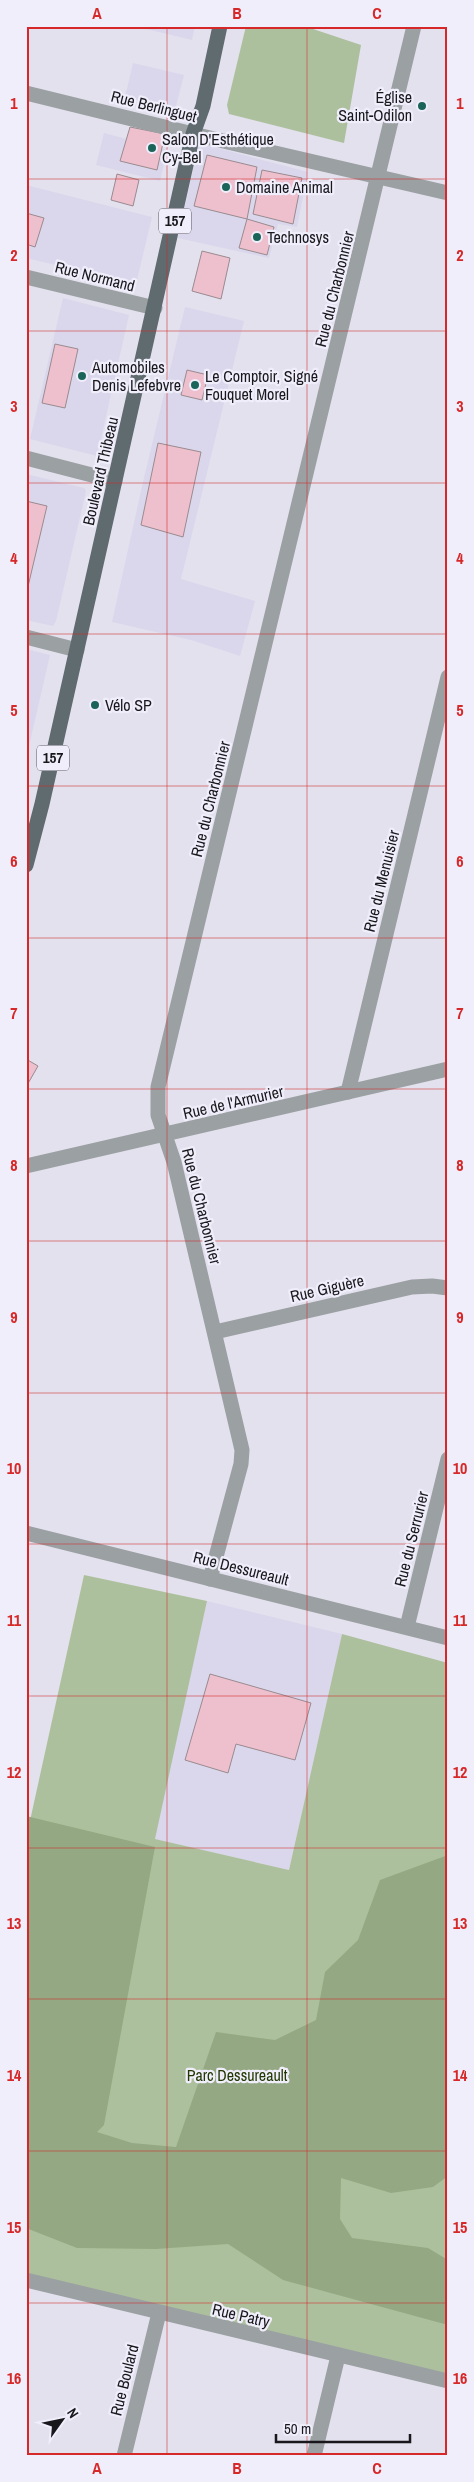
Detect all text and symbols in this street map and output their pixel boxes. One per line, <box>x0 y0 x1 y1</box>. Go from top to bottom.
text: A <box>92 2 102 24</box>
text: B <box>232 2 242 24</box>
text: C <box>372 2 382 24</box>
street label: Rue Berlinguet <box>109 85 199 127</box>
place label: Église Saint-Odilon <box>338 86 412 126</box>
text: 1 <box>10 92 18 114</box>
text: 1 <box>456 92 464 114</box>
marker: Église Saint-Odilon <box>416 100 428 112</box>
place label: Salon D'Esthétique Cy-Bel <box>162 128 274 168</box>
marker: Salon D'Esthétique Cy-Bel <box>146 142 158 154</box>
place label: Domaine Animal <box>236 176 333 198</box>
marker: Domaine Animal <box>220 181 232 193</box>
road number: 157 <box>159 208 191 234</box>
place label: Technosys <box>267 226 329 248</box>
street label: Rue du Charbonnier <box>309 228 359 349</box>
marker: Technosys <box>251 231 263 243</box>
text: 2 <box>10 244 18 266</box>
text: 2 <box>456 244 464 266</box>
street label: Rue Normand <box>53 255 137 297</box>
place label: Automobiles Denis Lefebvre <box>91 356 181 396</box>
place label: Le Comptoir, Signé Fouquet Morel <box>205 365 318 405</box>
marker: Automobiles Denis Lefebvre <box>76 370 88 382</box>
marker: Le Comptoir, Signé Fouquet Morel <box>189 379 201 391</box>
text: 3 <box>10 395 18 417</box>
text: 3 <box>456 395 464 417</box>
street label: Boulevard Thibeau <box>77 415 123 527</box>
text: 4 <box>10 547 18 569</box>
text: 4 <box>456 547 464 569</box>
place label: Vélo SP <box>105 694 152 716</box>
text: 5 <box>10 699 18 721</box>
marker: Vélo SP <box>89 699 101 711</box>
text: 5 <box>456 699 464 721</box>
street label: Rue du Charbonnier <box>185 738 235 859</box>
road number: 157 <box>37 746 69 770</box>
street label: Rue du Menuisier <box>358 827 404 934</box>
text: 6 <box>10 850 18 872</box>
text: 6 <box>456 850 464 872</box>
text: 7 <box>10 1002 18 1024</box>
text: 7 <box>456 1002 464 1024</box>
street label: Rue de l'Armurier <box>181 1080 286 1124</box>
street label: Rue du Charbonnier <box>177 1146 227 1267</box>
text: 8 <box>10 1154 18 1176</box>
text: 8 <box>456 1154 464 1176</box>
street label: Rue Giguère <box>288 1269 366 1307</box>
text: 9 <box>10 1306 18 1328</box>
text: 9 <box>456 1306 464 1328</box>
text: 10 <box>7 1457 21 1479</box>
text: 10 <box>453 1457 467 1479</box>
street label: Rue du Serrurier <box>389 1488 434 1589</box>
street label: Rue Dessureault <box>191 1546 291 1591</box>
text: 11 <box>7 1609 22 1631</box>
text: 11 <box>453 1609 468 1631</box>
text: 12 <box>7 1761 21 1783</box>
text: 12 <box>453 1761 467 1783</box>
text: 13 <box>7 1912 21 1934</box>
text: 13 <box>453 1912 467 1934</box>
text: 14 <box>7 2064 22 2086</box>
park label: Parc Dessureault <box>187 2064 288 2086</box>
text: 14 <box>453 2064 468 2086</box>
text: 15 <box>7 2216 21 2238</box>
text: 15 <box>453 2216 467 2238</box>
street label: Rue Patry <box>210 2298 272 2332</box>
street label: Rue Boulard <box>105 2342 143 2418</box>
text: 16 <box>7 2367 21 2389</box>
text: 16 <box>453 2367 467 2389</box>
north arrow <box>38 2394 88 2444</box>
text: N <box>63 2405 83 2421</box>
scale bar <box>276 2412 410 2444</box>
text: 50 m <box>284 2418 311 2439</box>
text: A <box>92 2457 102 2479</box>
text: B <box>232 2457 242 2479</box>
text: C <box>372 2457 382 2479</box>

